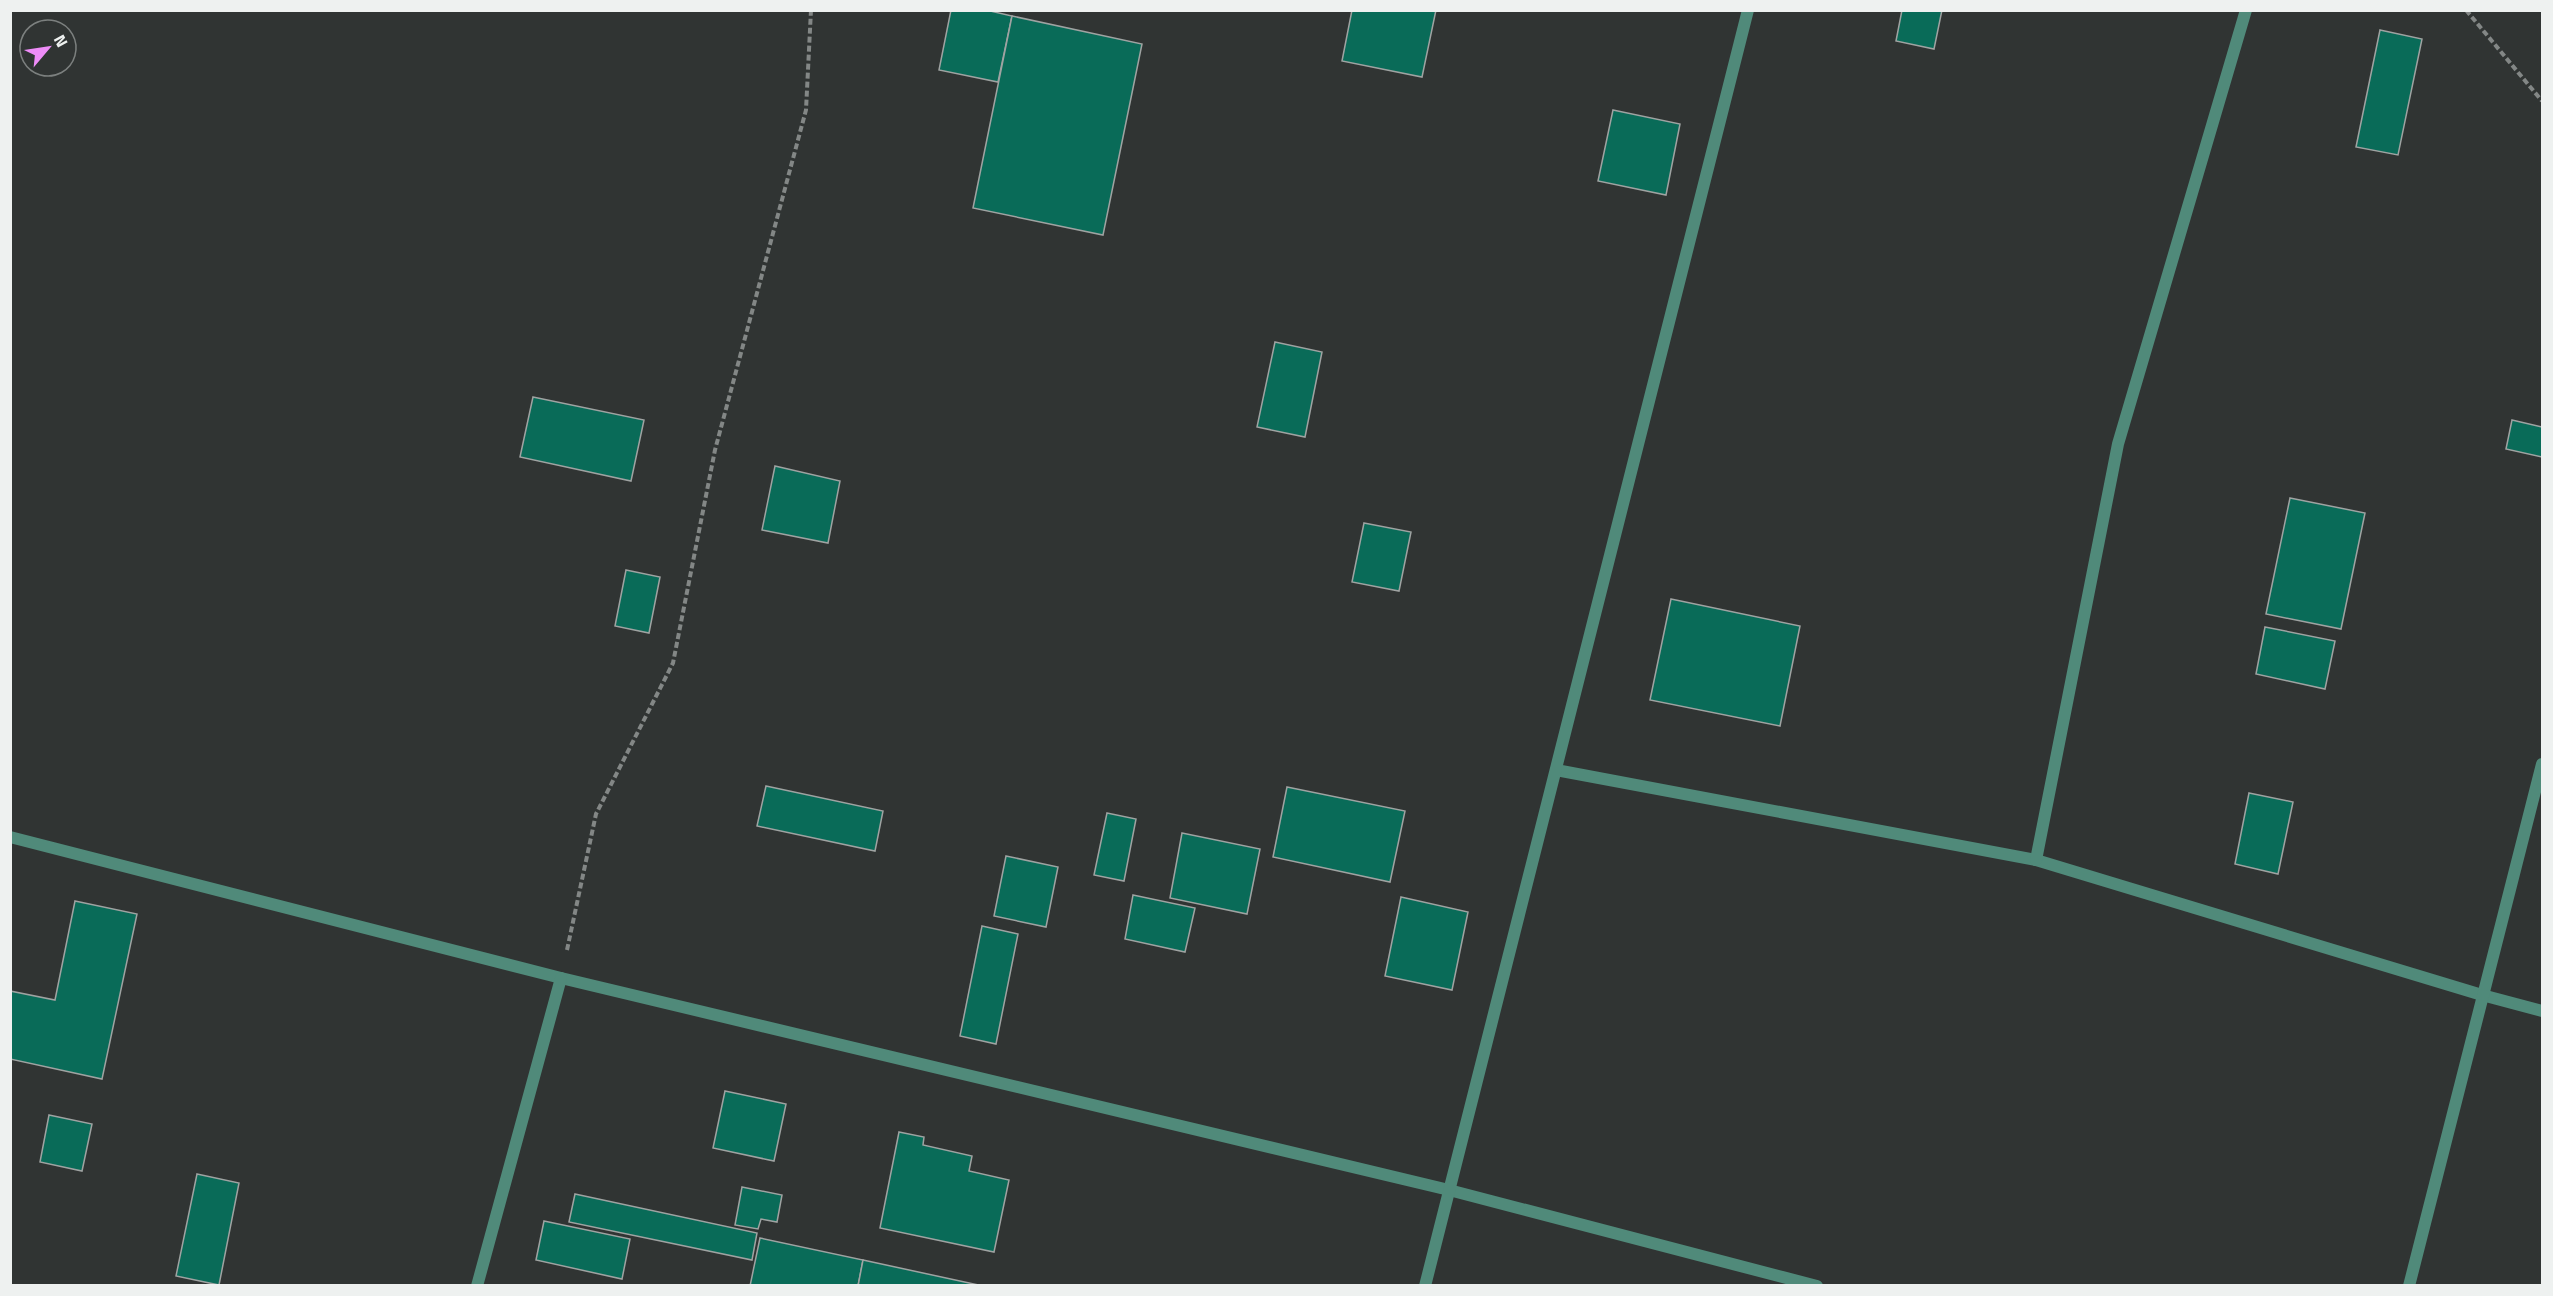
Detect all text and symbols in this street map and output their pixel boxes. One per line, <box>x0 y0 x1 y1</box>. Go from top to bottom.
north arrow <box>18 18 78 78</box>
text: N <box>48 30 74 51</box>

